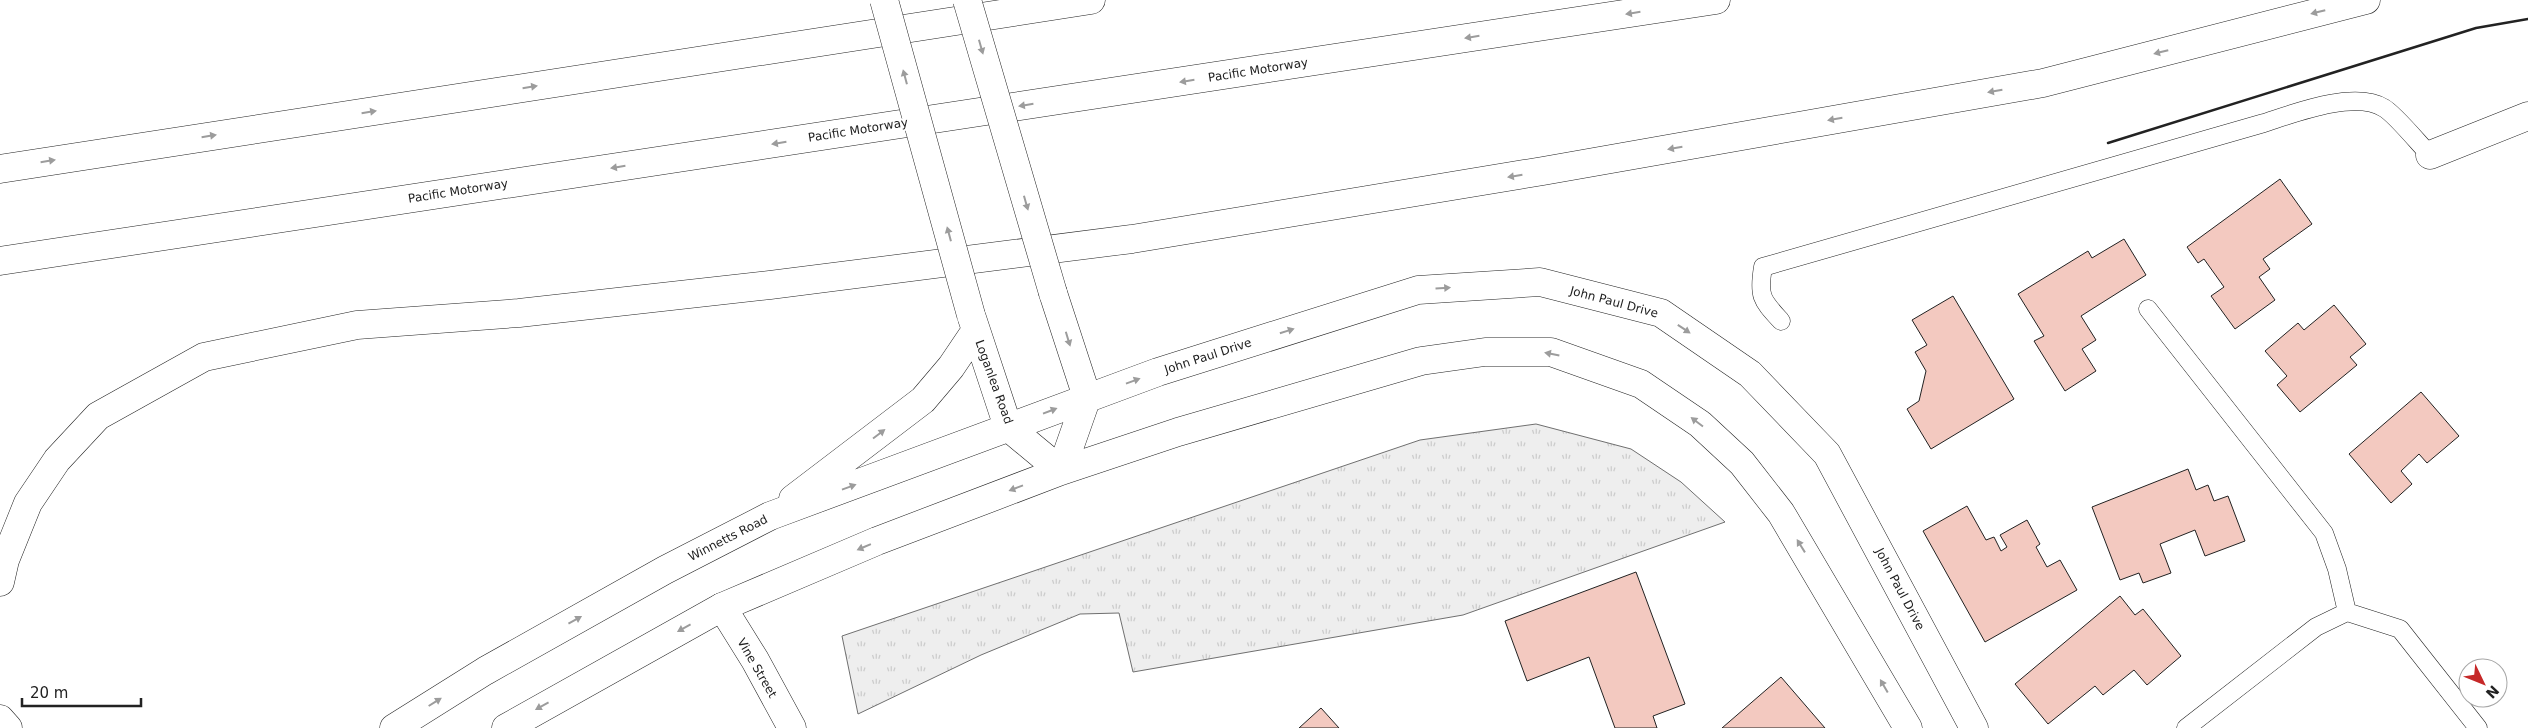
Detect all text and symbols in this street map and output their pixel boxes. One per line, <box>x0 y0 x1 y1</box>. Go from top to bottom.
one-way arrow <box>2311 8 2326 16</box>
one-way arrow <box>1625 9 1641 17</box>
one-way arrow <box>1464 33 1480 41</box>
one-way arrow <box>977 39 985 54</box>
one-way arrow <box>2153 49 2168 57</box>
street label: Pacific Motorway <box>1207 55 1309 85</box>
one-way arrow <box>901 70 909 85</box>
one-way arrow <box>1178 77 1194 85</box>
one-way arrow <box>522 82 538 90</box>
one-way arrow <box>1987 88 2003 96</box>
one-way arrow <box>1018 101 1034 109</box>
one-way arrow <box>362 107 378 115</box>
street label: Pacific Motorway <box>807 115 909 145</box>
one-way arrow <box>1827 116 1843 124</box>
one-way arrow <box>201 132 217 140</box>
one-way arrow <box>771 139 787 147</box>
one-way arrow <box>1667 144 1683 152</box>
one-way arrow <box>41 157 57 165</box>
one-way arrow <box>610 163 626 171</box>
one-way arrow <box>1506 172 1522 180</box>
street label: Pacific Motorway <box>407 176 509 206</box>
one-way arrow <box>1023 195 1031 210</box>
one-way arrow <box>944 226 952 241</box>
street label: John Paul Drive <box>1567 283 1660 320</box>
one-way arrow <box>1436 284 1452 292</box>
one-way arrow <box>1677 324 1691 334</box>
one-way arrow <box>1280 326 1295 334</box>
one-way arrow <box>1065 332 1073 347</box>
street label: John Paul Drive <box>1162 335 1253 377</box>
street label: Loganlea Road <box>972 338 1016 426</box>
one-way arrow <box>1544 350 1559 358</box>
one-way arrow <box>1125 377 1140 384</box>
one-way arrow <box>1043 407 1058 415</box>
one-way arrow <box>1690 417 1704 427</box>
one-way arrow <box>872 429 886 439</box>
one-way arrow <box>842 483 857 491</box>
one-way arrow <box>1008 485 1023 492</box>
street label: Winnetts Road <box>686 512 770 564</box>
one-way arrow <box>1797 539 1806 552</box>
one-way arrow <box>857 543 871 551</box>
street label: John Paul Drive <box>1872 545 1927 632</box>
one-way arrow <box>568 616 583 624</box>
one-way arrow <box>677 624 692 632</box>
street label: Vine Street <box>734 636 780 701</box>
north arrow <box>2458 658 2508 708</box>
scale bar <box>22 676 141 708</box>
one-way arrow <box>1879 679 1888 692</box>
text: N <box>2483 682 2502 702</box>
text: 20 m <box>30 684 68 702</box>
one-way arrow <box>428 697 442 707</box>
one-way arrow <box>535 702 549 711</box>

